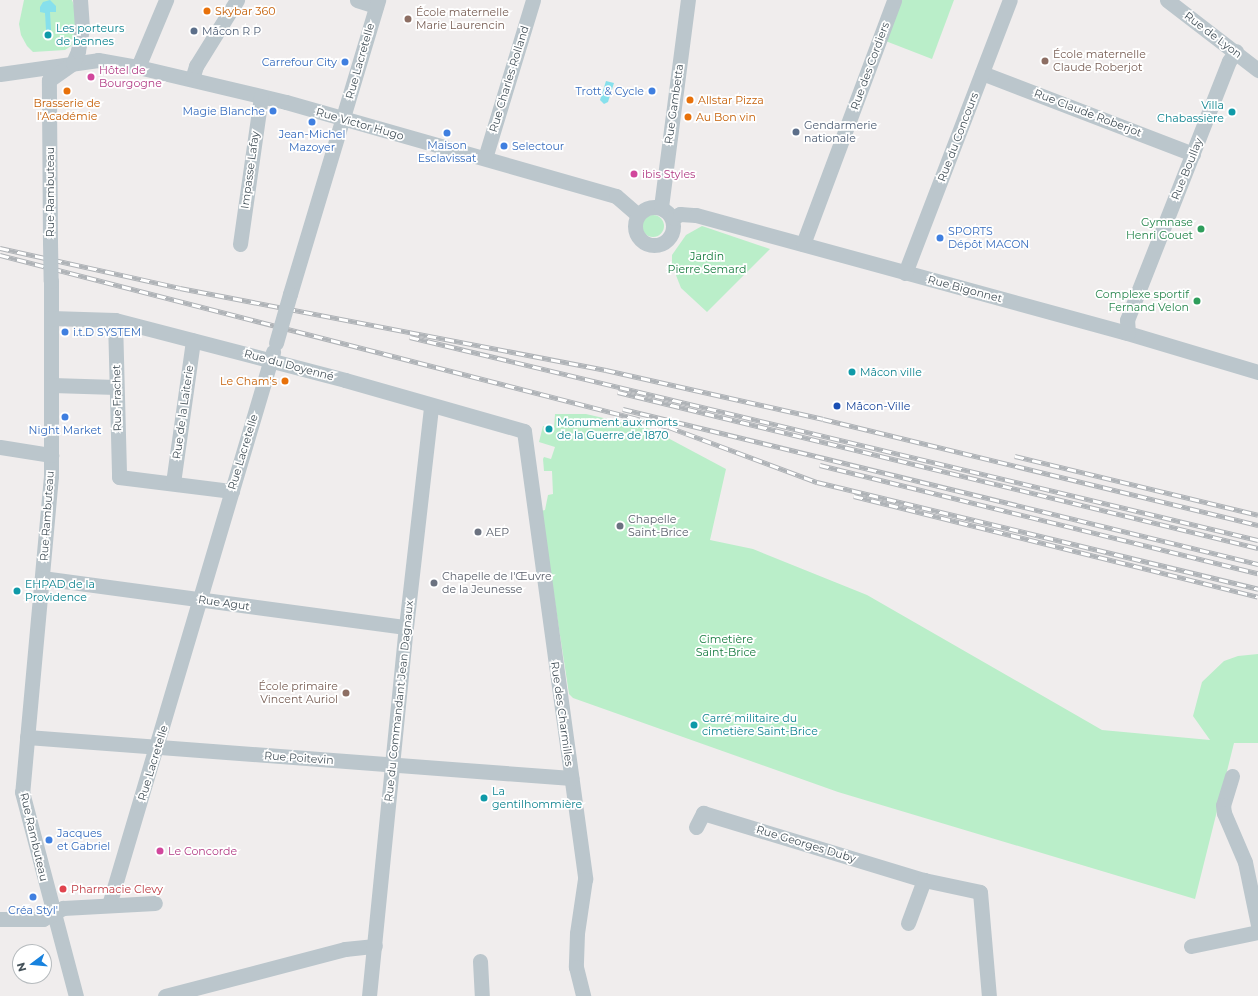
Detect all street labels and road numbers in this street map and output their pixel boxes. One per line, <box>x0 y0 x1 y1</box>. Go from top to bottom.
street label: Rue de Lyon <box>1182 9 1244 61</box>
street label: Rue des Cordiers <box>848 20 892 112</box>
street label: Rue Lacretelle <box>343 21 377 101</box>
street label: Rue Charles Rolland <box>486 24 532 134</box>
street label: Rue Gambetta <box>662 63 686 145</box>
street label: Rue Claude Roberjot <box>1032 86 1144 140</box>
street label: Rue du Concours <box>935 90 981 184</box>
street label: Rue Victor Hugo <box>315 105 405 143</box>
street label: Impasse Lafay <box>238 130 262 210</box>
street label: Rue Boullay <box>1169 136 1205 202</box>
street label: Rue Rambuteau <box>43 147 57 237</box>
street label: Rue Bigonnet <box>926 273 1004 305</box>
street label: Rue du Doyenné <box>243 347 335 383</box>
street label: Rue Frachet <box>110 364 124 432</box>
street label: Rue de la Laiterie <box>170 364 196 460</box>
street label: Rue Lacretelle <box>225 413 261 491</box>
street label: Rue Rambuteau <box>37 470 57 562</box>
street label: Rue Agut <box>197 593 251 613</box>
street label: Rue du Commandant Jean Dagnaux <box>382 600 416 802</box>
street label: Rue des Charmilles <box>548 661 576 767</box>
street label: Rue Lacretelle <box>135 724 171 802</box>
street label: Rue Poitevin <box>264 749 334 767</box>
street label: Rue Rambuteau <box>17 791 51 883</box>
street label: Rue Georges Duby <box>755 823 857 865</box>

